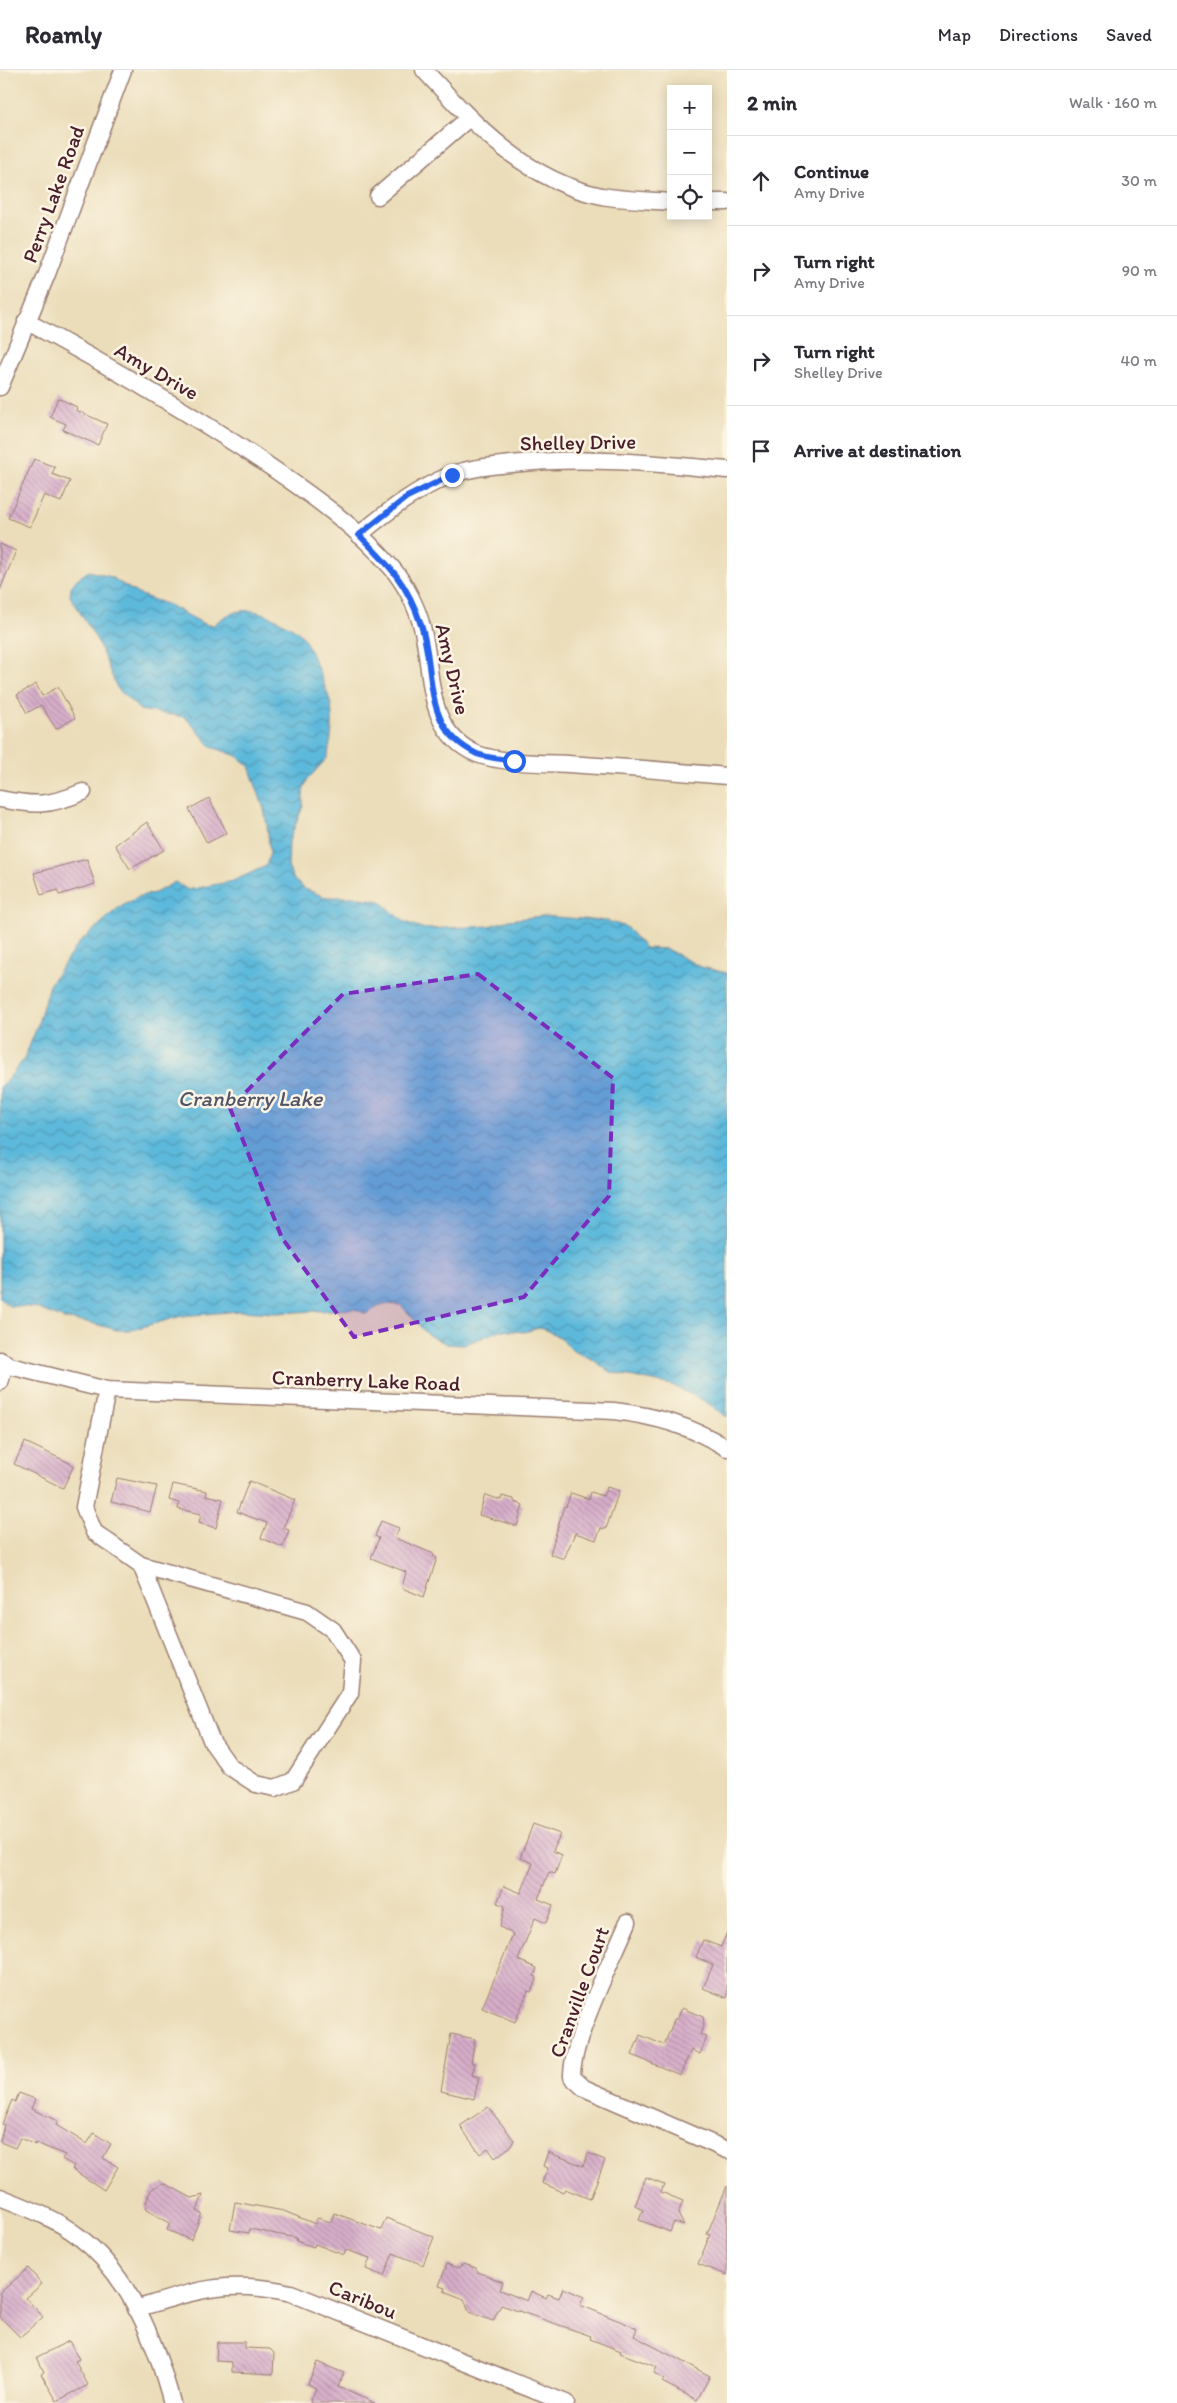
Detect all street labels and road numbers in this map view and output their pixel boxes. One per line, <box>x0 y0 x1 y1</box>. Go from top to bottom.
street label: Perry Lake Road <box>17 122 89 266</box>
street label: Amy Drive <box>110 337 204 405</box>
street label: Shelley Drive <box>520 428 636 456</box>
street label: Amy Drive <box>430 621 476 717</box>
street label: Cranberry Lake Road <box>271 1364 461 1396</box>
street label: Cranville Court <box>544 1923 614 2061</box>
street label: Caribou <box>325 2274 401 2324</box>

